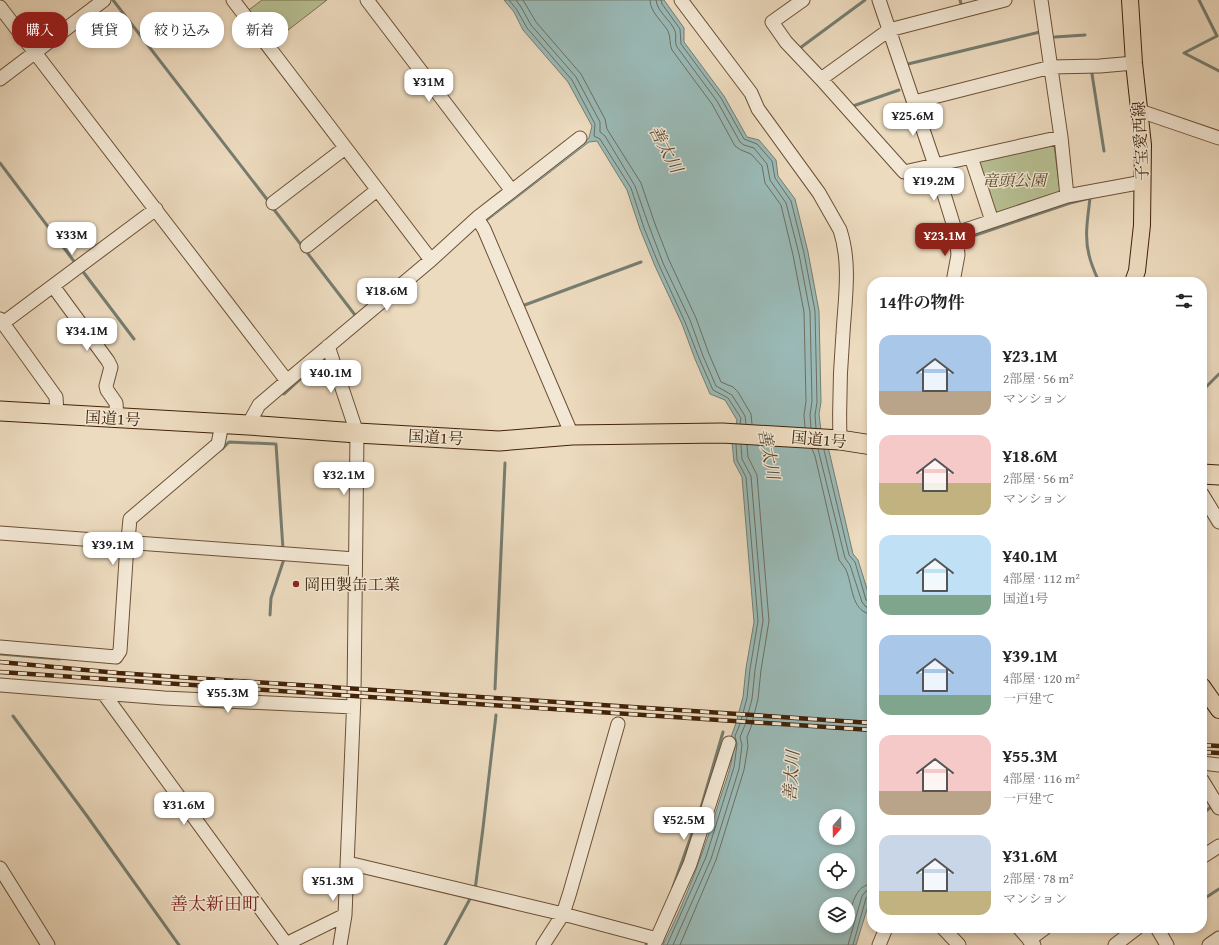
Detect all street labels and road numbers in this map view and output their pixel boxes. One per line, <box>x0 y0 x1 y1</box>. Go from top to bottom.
street label: 子宝愛西線 <box>1126 100 1154 182</box>
street label: 国道1号 <box>85 405 141 431</box>
street label: 国道1号 <box>408 424 464 450</box>
street label: 国道1号 <box>790 425 848 453</box>

